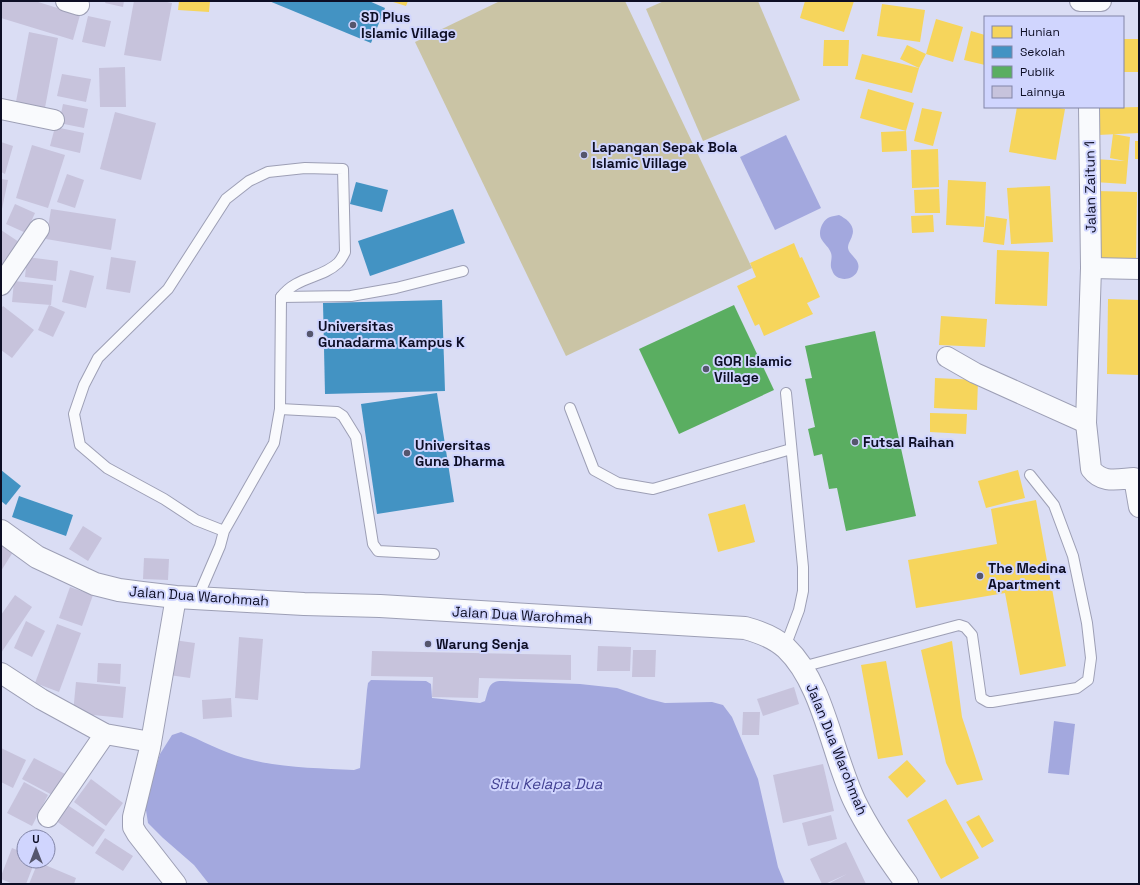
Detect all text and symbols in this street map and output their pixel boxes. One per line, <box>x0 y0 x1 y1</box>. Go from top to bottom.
place label: SD Plus Islamic Village <box>361 8 456 42</box>
legend <box>984 16 1124 108</box>
marker: SD Plus Islamic Village <box>348 20 358 30</box>
text: Hunian <box>1020 24 1060 40</box>
text: Sekolah <box>1020 44 1065 60</box>
text: Publik <box>1020 64 1055 80</box>
text: Lainnya <box>1020 84 1065 100</box>
place label: Lapangan Sepak Bola Islamic Village <box>592 138 737 172</box>
street label: Jalan Zaitun 1 <box>1080 141 1100 233</box>
marker: Lapangan Sepak Bola Islamic Village <box>579 150 589 160</box>
place label: Universitas Gunadarma Kampus K <box>318 317 465 351</box>
marker: Universitas Gunadarma Kampus K <box>305 329 315 339</box>
place label: GOR Islamic Village <box>714 352 792 386</box>
marker: GOR Islamic Village <box>701 364 711 374</box>
place label: Futsal Raihan <box>863 433 954 451</box>
place label: Universitas Guna Dharma <box>415 436 505 470</box>
marker: Futsal Raihan <box>850 437 860 447</box>
marker: Universitas Guna Dharma <box>402 448 412 458</box>
place label: The Medina Apartment <box>988 559 1066 593</box>
marker: The Medina Apartment <box>975 571 985 581</box>
street label: Jalan Dua Warohmah <box>128 582 270 610</box>
street label: Jalan Dua Warohmah <box>452 602 592 628</box>
place label: Warung Senja <box>436 635 529 653</box>
marker: Warung Senja <box>423 639 433 649</box>
street label: Jalan Dua Warohmah <box>802 681 872 817</box>
water label: Situ Kelapa Dua <box>490 774 603 793</box>
north arrow <box>16 829 56 869</box>
text: U <box>32 832 40 846</box>

